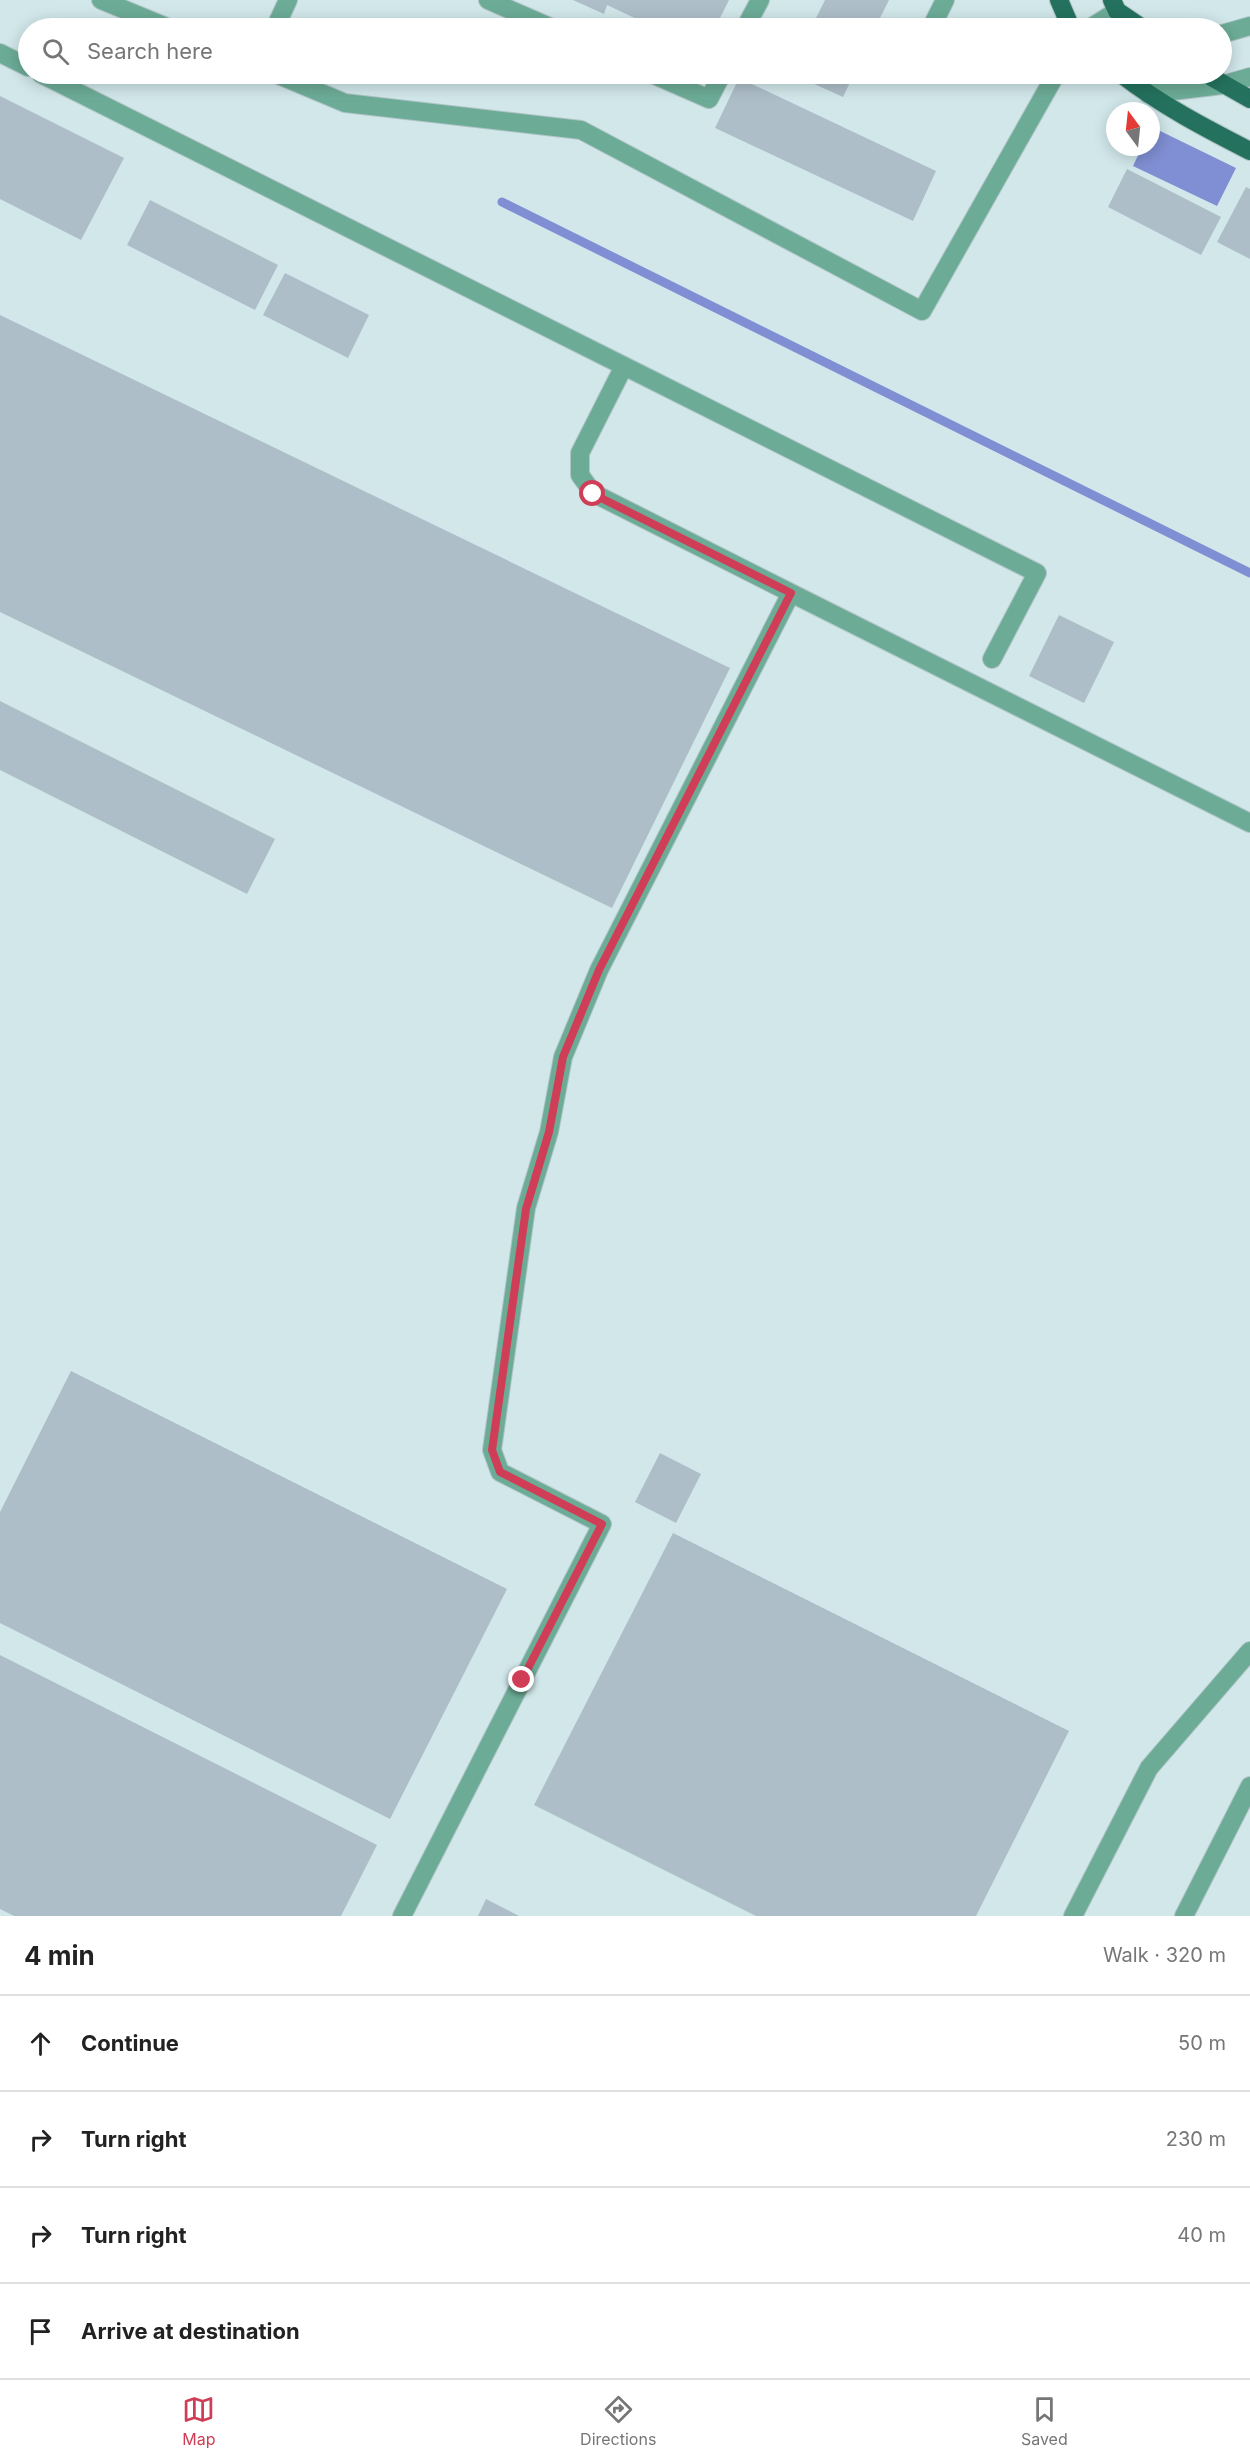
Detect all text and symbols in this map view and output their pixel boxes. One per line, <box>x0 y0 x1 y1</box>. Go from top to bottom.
search box <box>18 18 1232 84</box>
icon: search <box>39 35 72 68</box>
text: Search here <box>87 38 213 64</box>
north arrow <box>1106 102 1160 156</box>
route start <box>579 480 605 506</box>
route end <box>508 1666 534 1692</box>
text: 4 min <box>24 1940 95 1971</box>
text: Walk · 320 m <box>1103 1943 1226 1967</box>
icon: ahead <box>24 2027 57 2060</box>
text: Continue <box>81 2030 179 2056</box>
text: 50 m <box>1178 2031 1226 2055</box>
icon: right <box>24 2123 57 2156</box>
text: Turn right <box>81 2126 187 2152</box>
text: 230 m <box>1166 2127 1226 2151</box>
icon: right <box>24 2219 57 2252</box>
text: Turn right <box>81 2222 187 2248</box>
text: 40 m <box>1177 2223 1226 2247</box>
icon: arrive <box>24 2315 57 2348</box>
text: Arrive at destination <box>81 2318 300 2344</box>
tab: Map <box>182 2393 216 2449</box>
tab: Directions <box>580 2393 656 2449</box>
tab: Saved <box>1021 2393 1068 2449</box>

